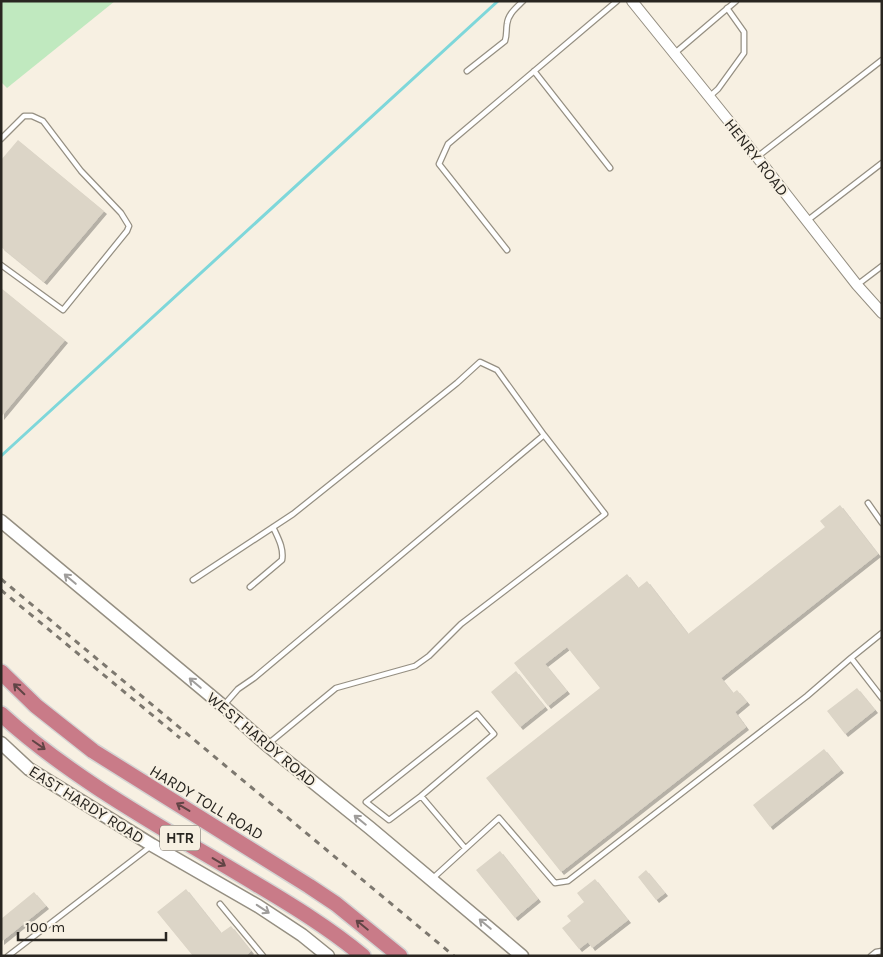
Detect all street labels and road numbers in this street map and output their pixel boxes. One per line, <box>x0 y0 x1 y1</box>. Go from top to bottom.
street label: HENRY ROAD <box>721 115 793 200</box>
street label: WEST HARDY ROAD <box>203 688 320 791</box>
street label: EAST HARDY ROAD <box>26 761 148 847</box>
street label: HARDY TOLL ROAD <box>146 761 267 844</box>
road number: HTR <box>160 826 200 850</box>

